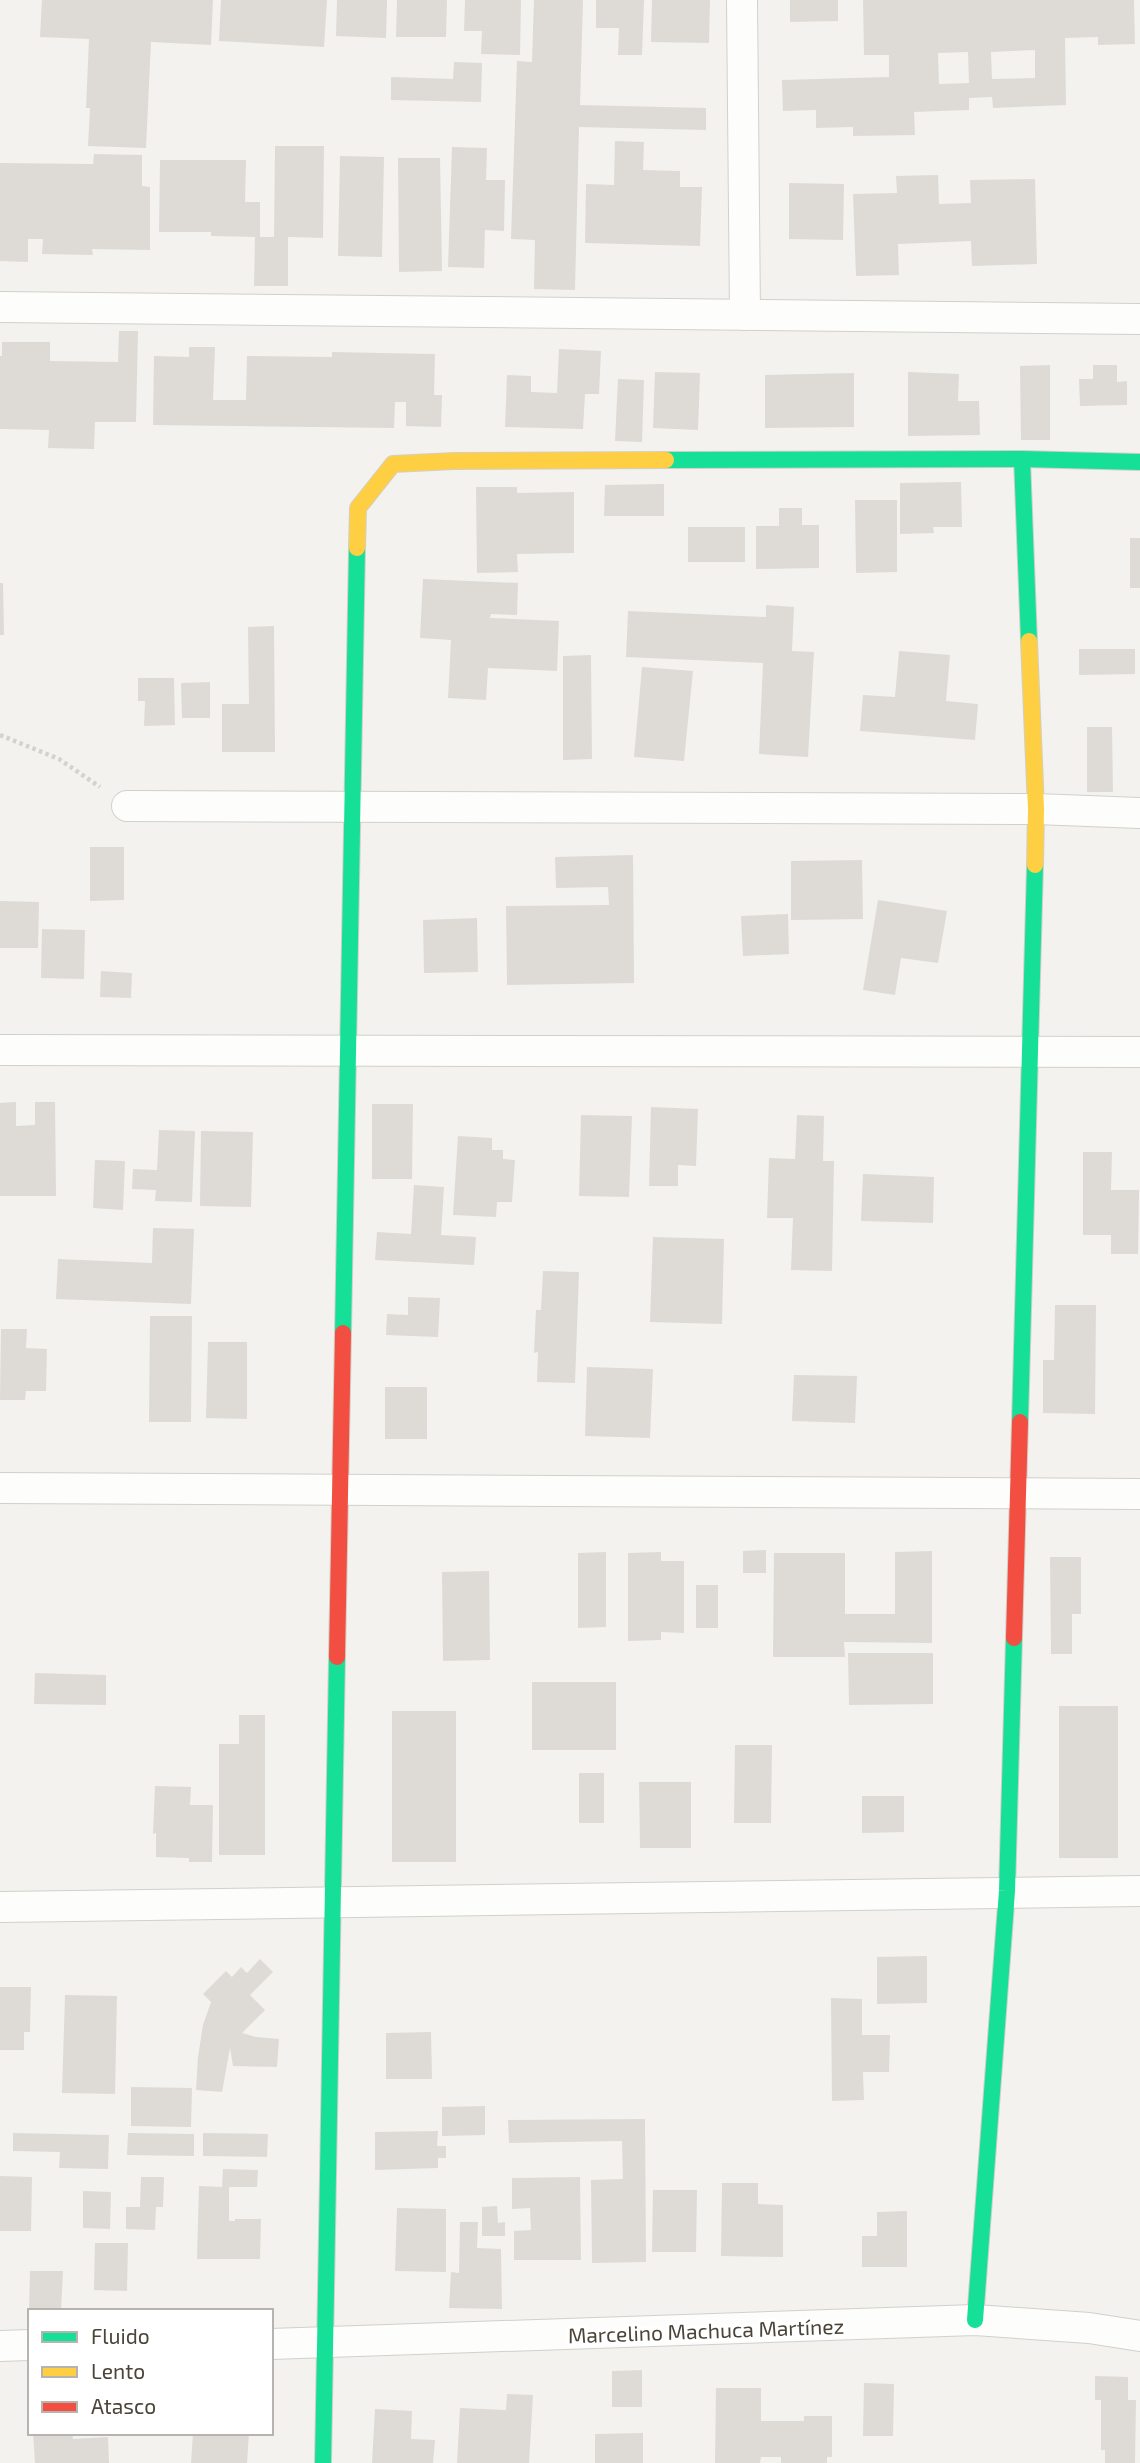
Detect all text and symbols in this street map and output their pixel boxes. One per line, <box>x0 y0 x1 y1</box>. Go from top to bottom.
legend <box>28 2309 273 2435</box>
street label: Marcelino Machuca Martínez <box>567 2313 845 2347</box>
text: Fluido <box>91 2323 150 2348</box>
text: Lento <box>91 2358 145 2383</box>
text: Atasco <box>91 2393 156 2418</box>

